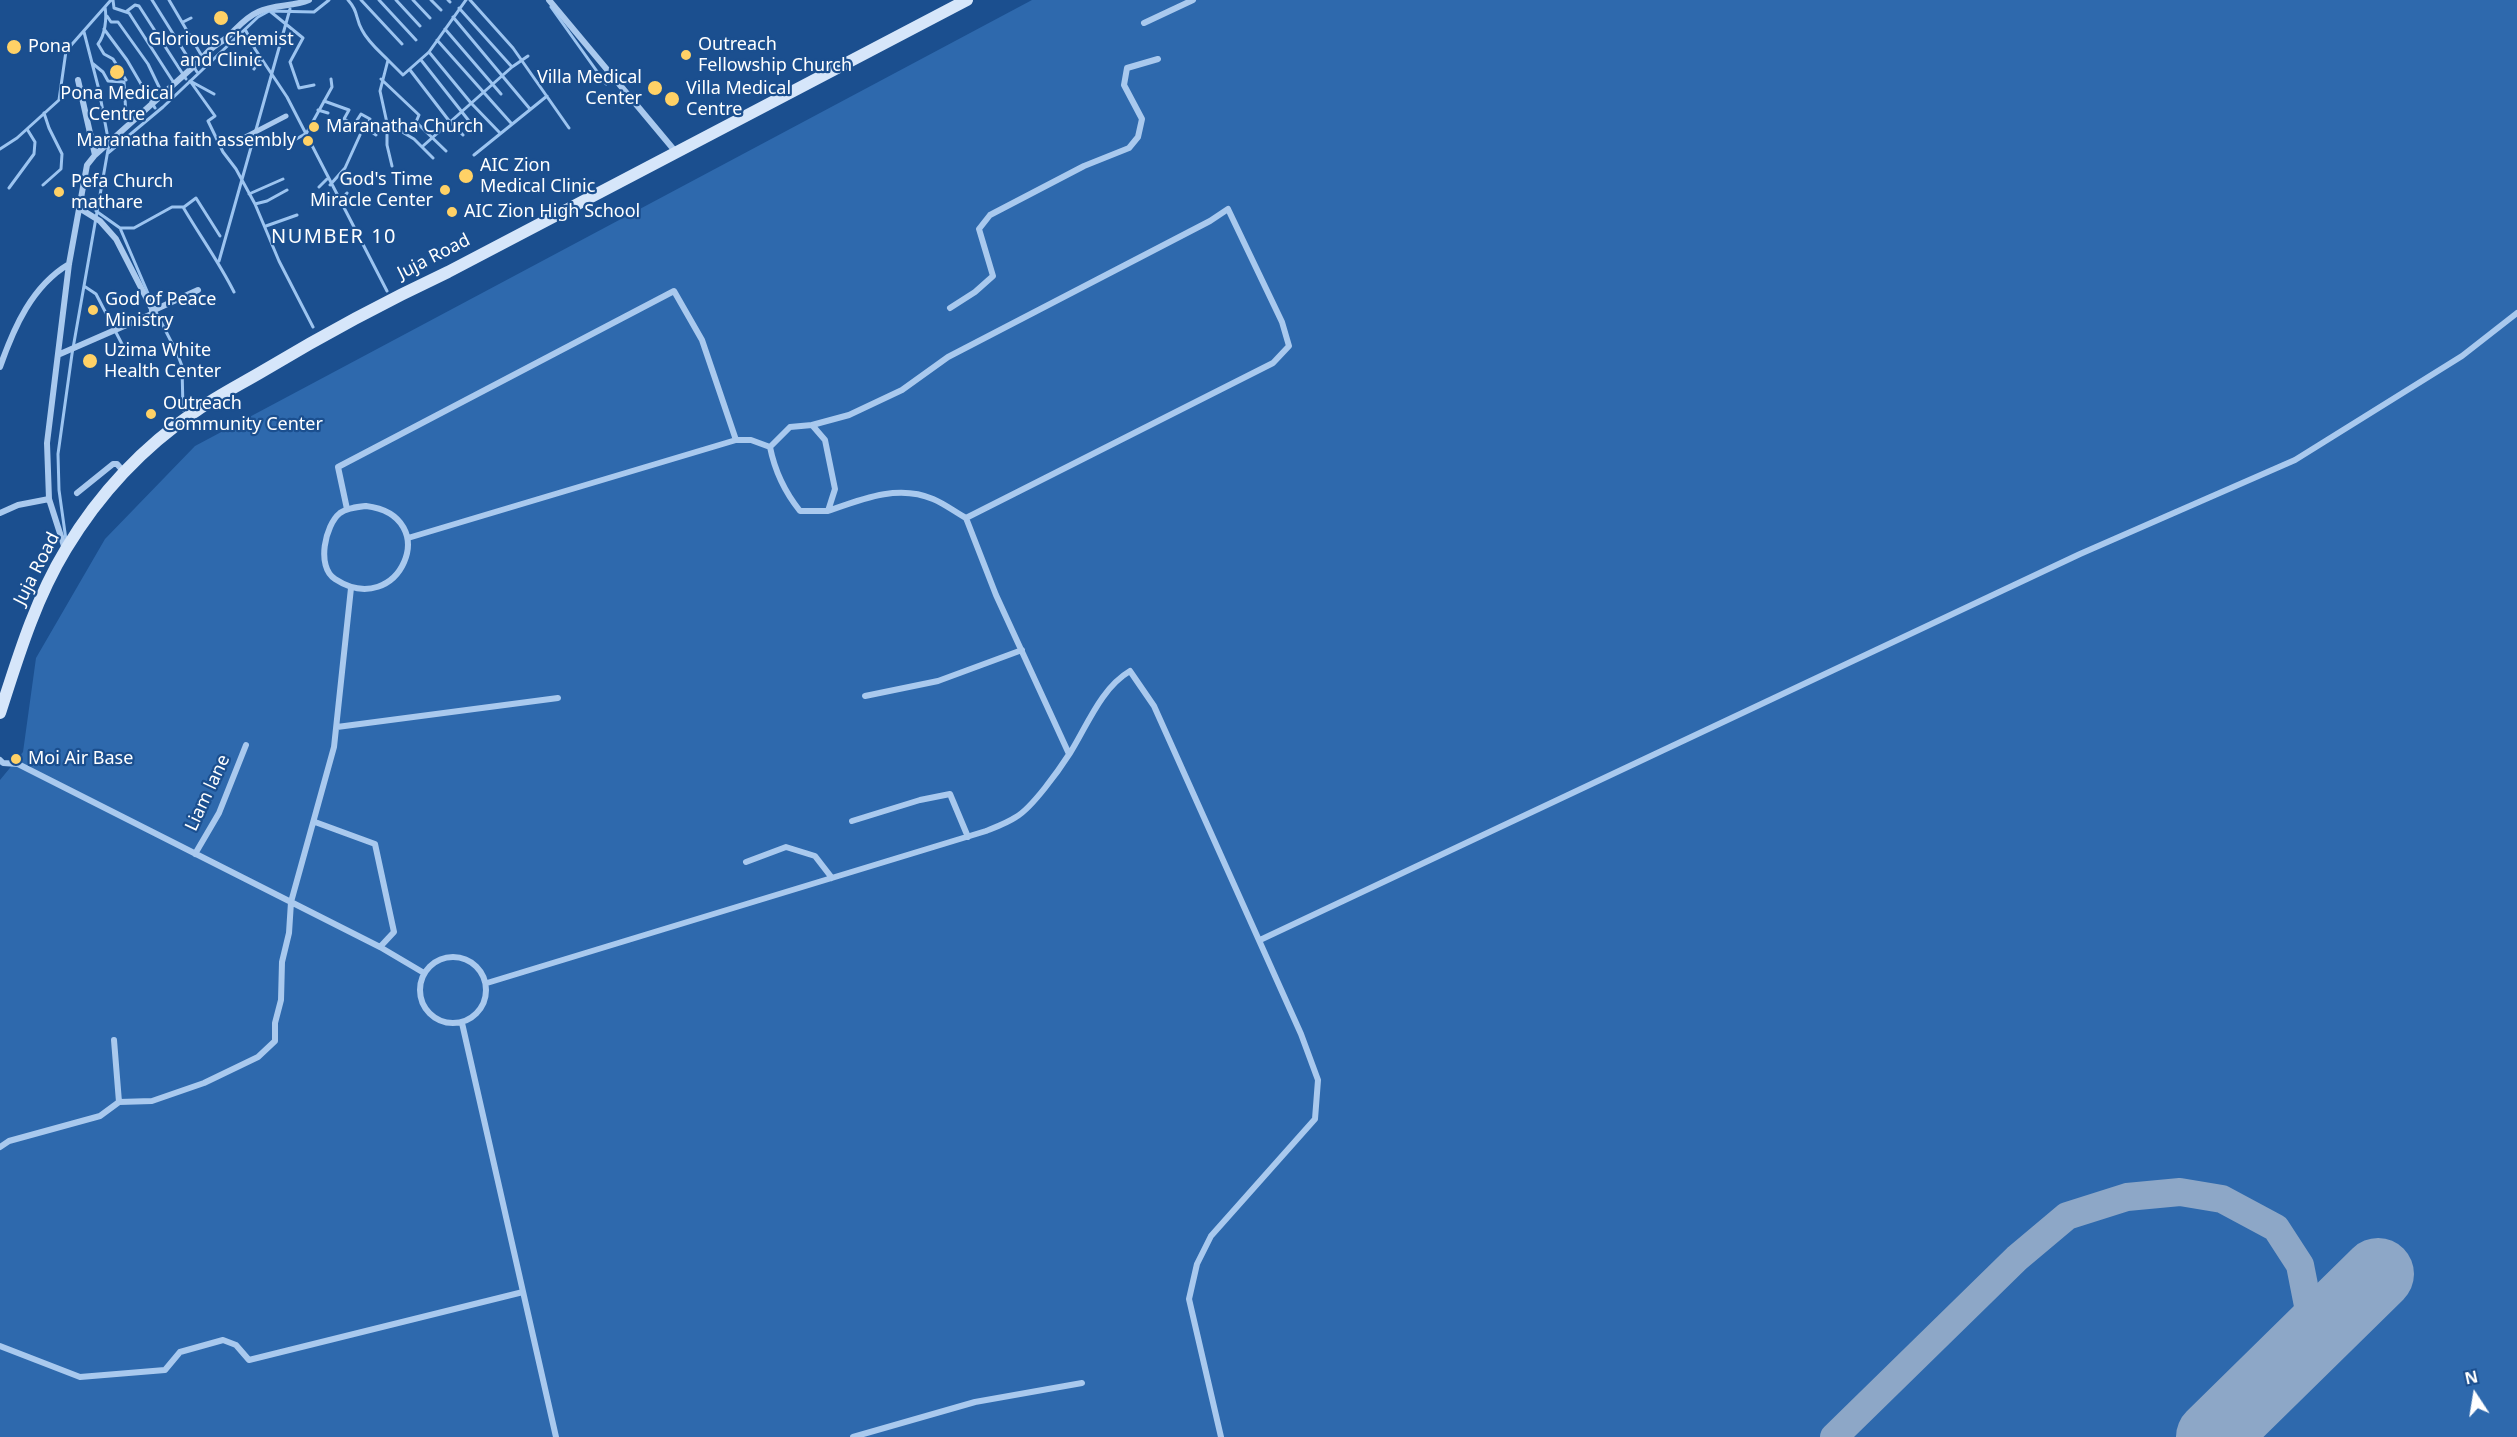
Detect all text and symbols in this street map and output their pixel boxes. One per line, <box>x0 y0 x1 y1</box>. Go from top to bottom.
marker: Glorious Chemist and Clinic <box>212 9 230 27</box>
place label: Glorious Chemist and Clinic <box>148 29 294 72</box>
place label: Outreach Fellowship Church <box>698 34 852 76</box>
place label: Pona <box>28 36 71 58</box>
marker: Pona <box>5 38 23 56</box>
marker: Outreach Fellowship Church <box>679 48 693 62</box>
marker: Pona Medical Centre <box>108 63 126 81</box>
place label: Villa Medical Center <box>537 67 642 110</box>
place label: Villa Medical Centre <box>686 78 791 121</box>
marker: Villa Medical Center <box>646 79 664 97</box>
place label: Pona Medical Centre <box>60 83 174 125</box>
marker: Villa Medical Centre <box>663 90 681 108</box>
place label: Maranatha Church <box>326 116 484 138</box>
marker: Maranatha Church <box>307 120 321 134</box>
place label: Maranatha faith assembly <box>76 130 296 152</box>
marker: Maranatha faith assembly <box>301 134 315 148</box>
place label: AIC Zion Medical Clinic <box>480 155 595 198</box>
marker: AIC Zion Medical Clinic <box>457 167 475 185</box>
place label: God's Time Miracle Center <box>310 169 433 212</box>
place label: Pefa Church mathare <box>71 171 173 213</box>
marker: God's Time Miracle Center <box>438 183 452 197</box>
marker: Pefa Church mathare <box>52 185 66 199</box>
place label: AIC Zion High School <box>464 201 640 223</box>
marker: AIC Zion High School <box>445 205 459 219</box>
district label: NUMBER 10 <box>271 225 397 249</box>
street label: Juja Road <box>394 230 474 284</box>
place label: God of Peace Ministry <box>105 289 216 332</box>
marker: God of Peace Ministry <box>86 303 100 317</box>
place label: Uzima White Health Center <box>104 340 221 382</box>
marker: Uzima White Health Center <box>81 352 99 370</box>
place label: Outreach Community Center <box>163 393 323 436</box>
marker: Outreach Community Center <box>144 407 158 421</box>
street label: Juja Road <box>10 529 64 609</box>
place label: Moi Air Base <box>28 748 133 770</box>
street label: Liam lane <box>181 751 235 835</box>
marker: Moi Air Base <box>9 752 23 766</box>
north arrow <box>2445 1365 2505 1425</box>
text: N <box>2463 1365 2480 1390</box>

